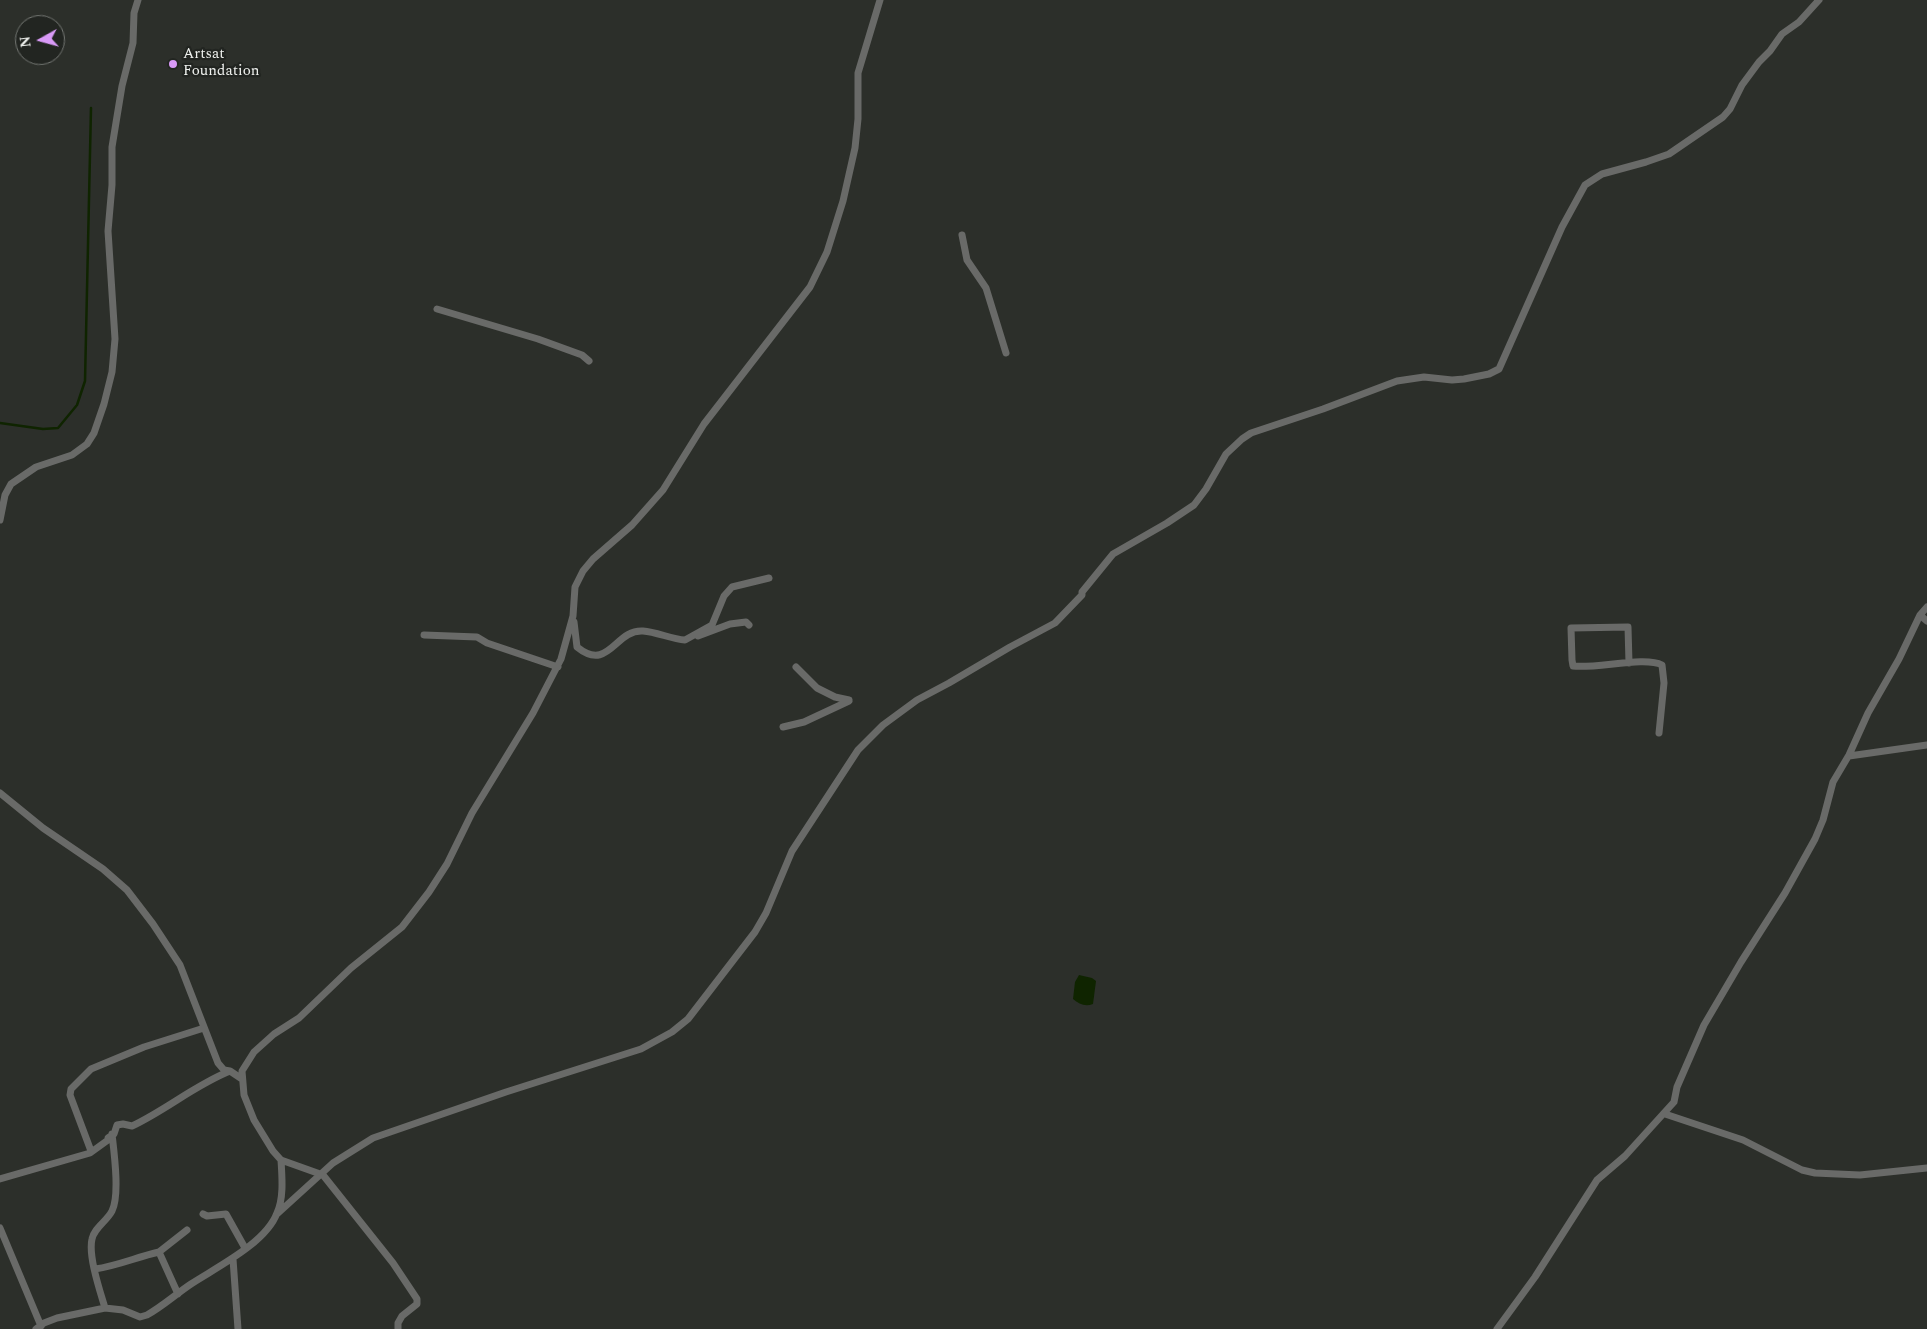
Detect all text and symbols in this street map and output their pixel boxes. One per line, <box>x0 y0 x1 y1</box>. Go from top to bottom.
north arrow <box>15 15 65 65</box>
text: N <box>14 35 37 49</box>
place label: Artsat Foundation <box>183 46 260 81</box>
marker: Artsat Foundation <box>167 58 179 70</box>

